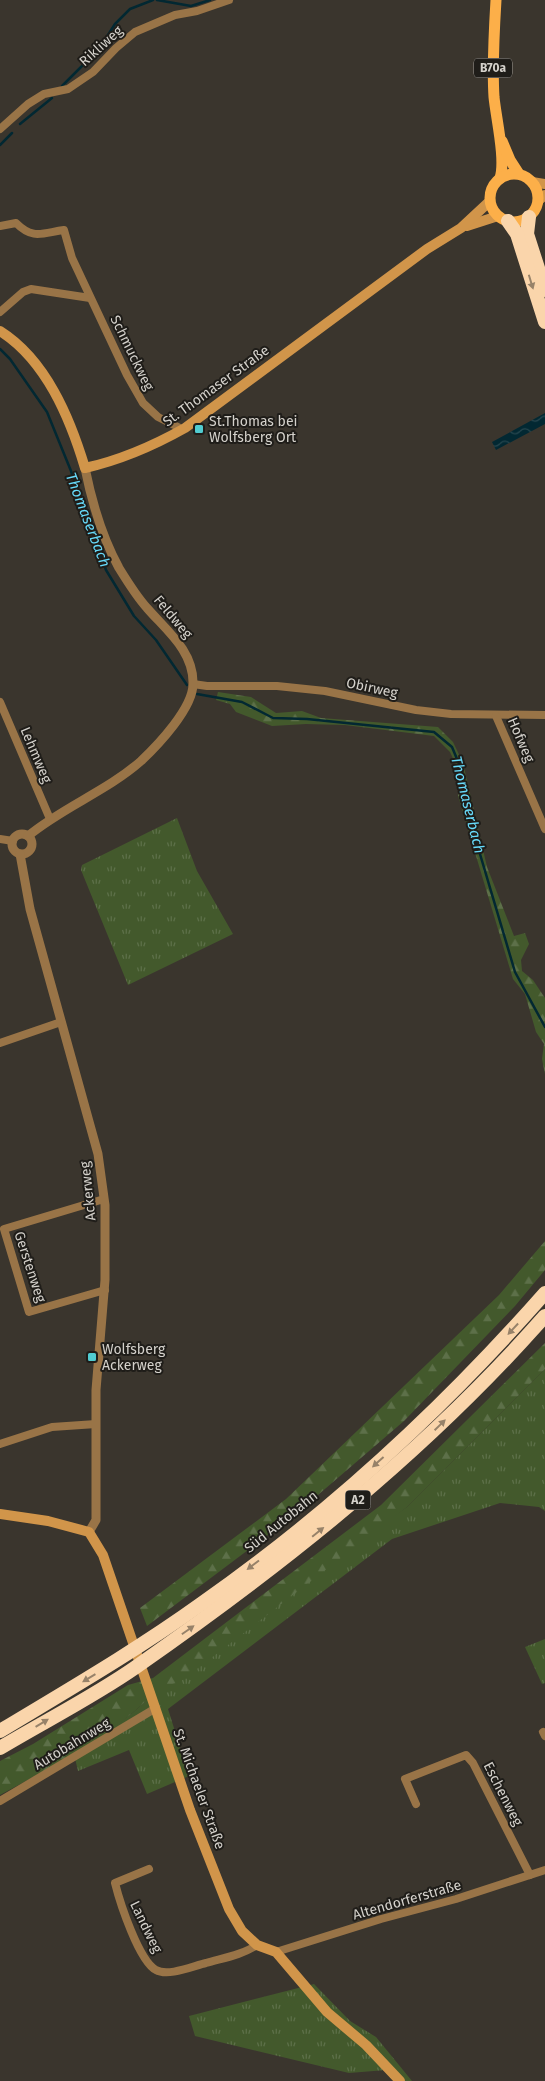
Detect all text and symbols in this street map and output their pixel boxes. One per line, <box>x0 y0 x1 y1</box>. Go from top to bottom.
street label: Rikliweg <box>76 22 127 70</box>
road number: B70a <box>474 58 512 78</box>
one-way arrow <box>527 275 535 290</box>
street label: Schmuckweg <box>107 313 158 394</box>
street label: St. Thomaser Straße <box>159 342 273 430</box>
place label: St.Thomas bei Wolfsberg Ort <box>209 413 298 446</box>
marker: St.Thomas bei Wolfsberg Ort <box>193 423 205 435</box>
water label: Thomaserbach <box>62 470 114 570</box>
street label: Feldweg <box>150 592 196 643</box>
street label: Obirweg <box>345 674 400 702</box>
street label: Hofweg <box>504 715 538 766</box>
street label: Lehmweg <box>17 724 56 786</box>
water label: Thomaserbach <box>447 754 489 856</box>
street label: Ackerweg <box>76 1160 100 1222</box>
street label: Gerstenweg <box>11 1229 50 1305</box>
one-way arrow <box>507 1323 519 1335</box>
place label: Wolfsberg Ackerweg <box>102 1341 166 1374</box>
marker: Wolfsberg Ackerweg <box>86 1351 98 1363</box>
one-way arrow <box>433 1419 445 1431</box>
one-way arrow <box>373 1456 385 1468</box>
street label: Süd Autobahn <box>241 1487 321 1557</box>
road number: A2 <box>346 1490 370 1510</box>
one-way arrow <box>311 1527 324 1538</box>
one-way arrow <box>247 1560 260 1571</box>
one-way arrow <box>181 1625 194 1635</box>
one-way arrow <box>82 1673 95 1682</box>
street label: Autobahnweg <box>31 1714 114 1774</box>
one-way arrow <box>35 1719 48 1728</box>
street label: St. Michaeler Straße <box>169 1727 229 1851</box>
street label: Eschenweg <box>480 1759 527 1830</box>
street label: Altendorferstraße <box>351 1876 463 1924</box>
street label: Landweg <box>126 1898 166 1957</box>

